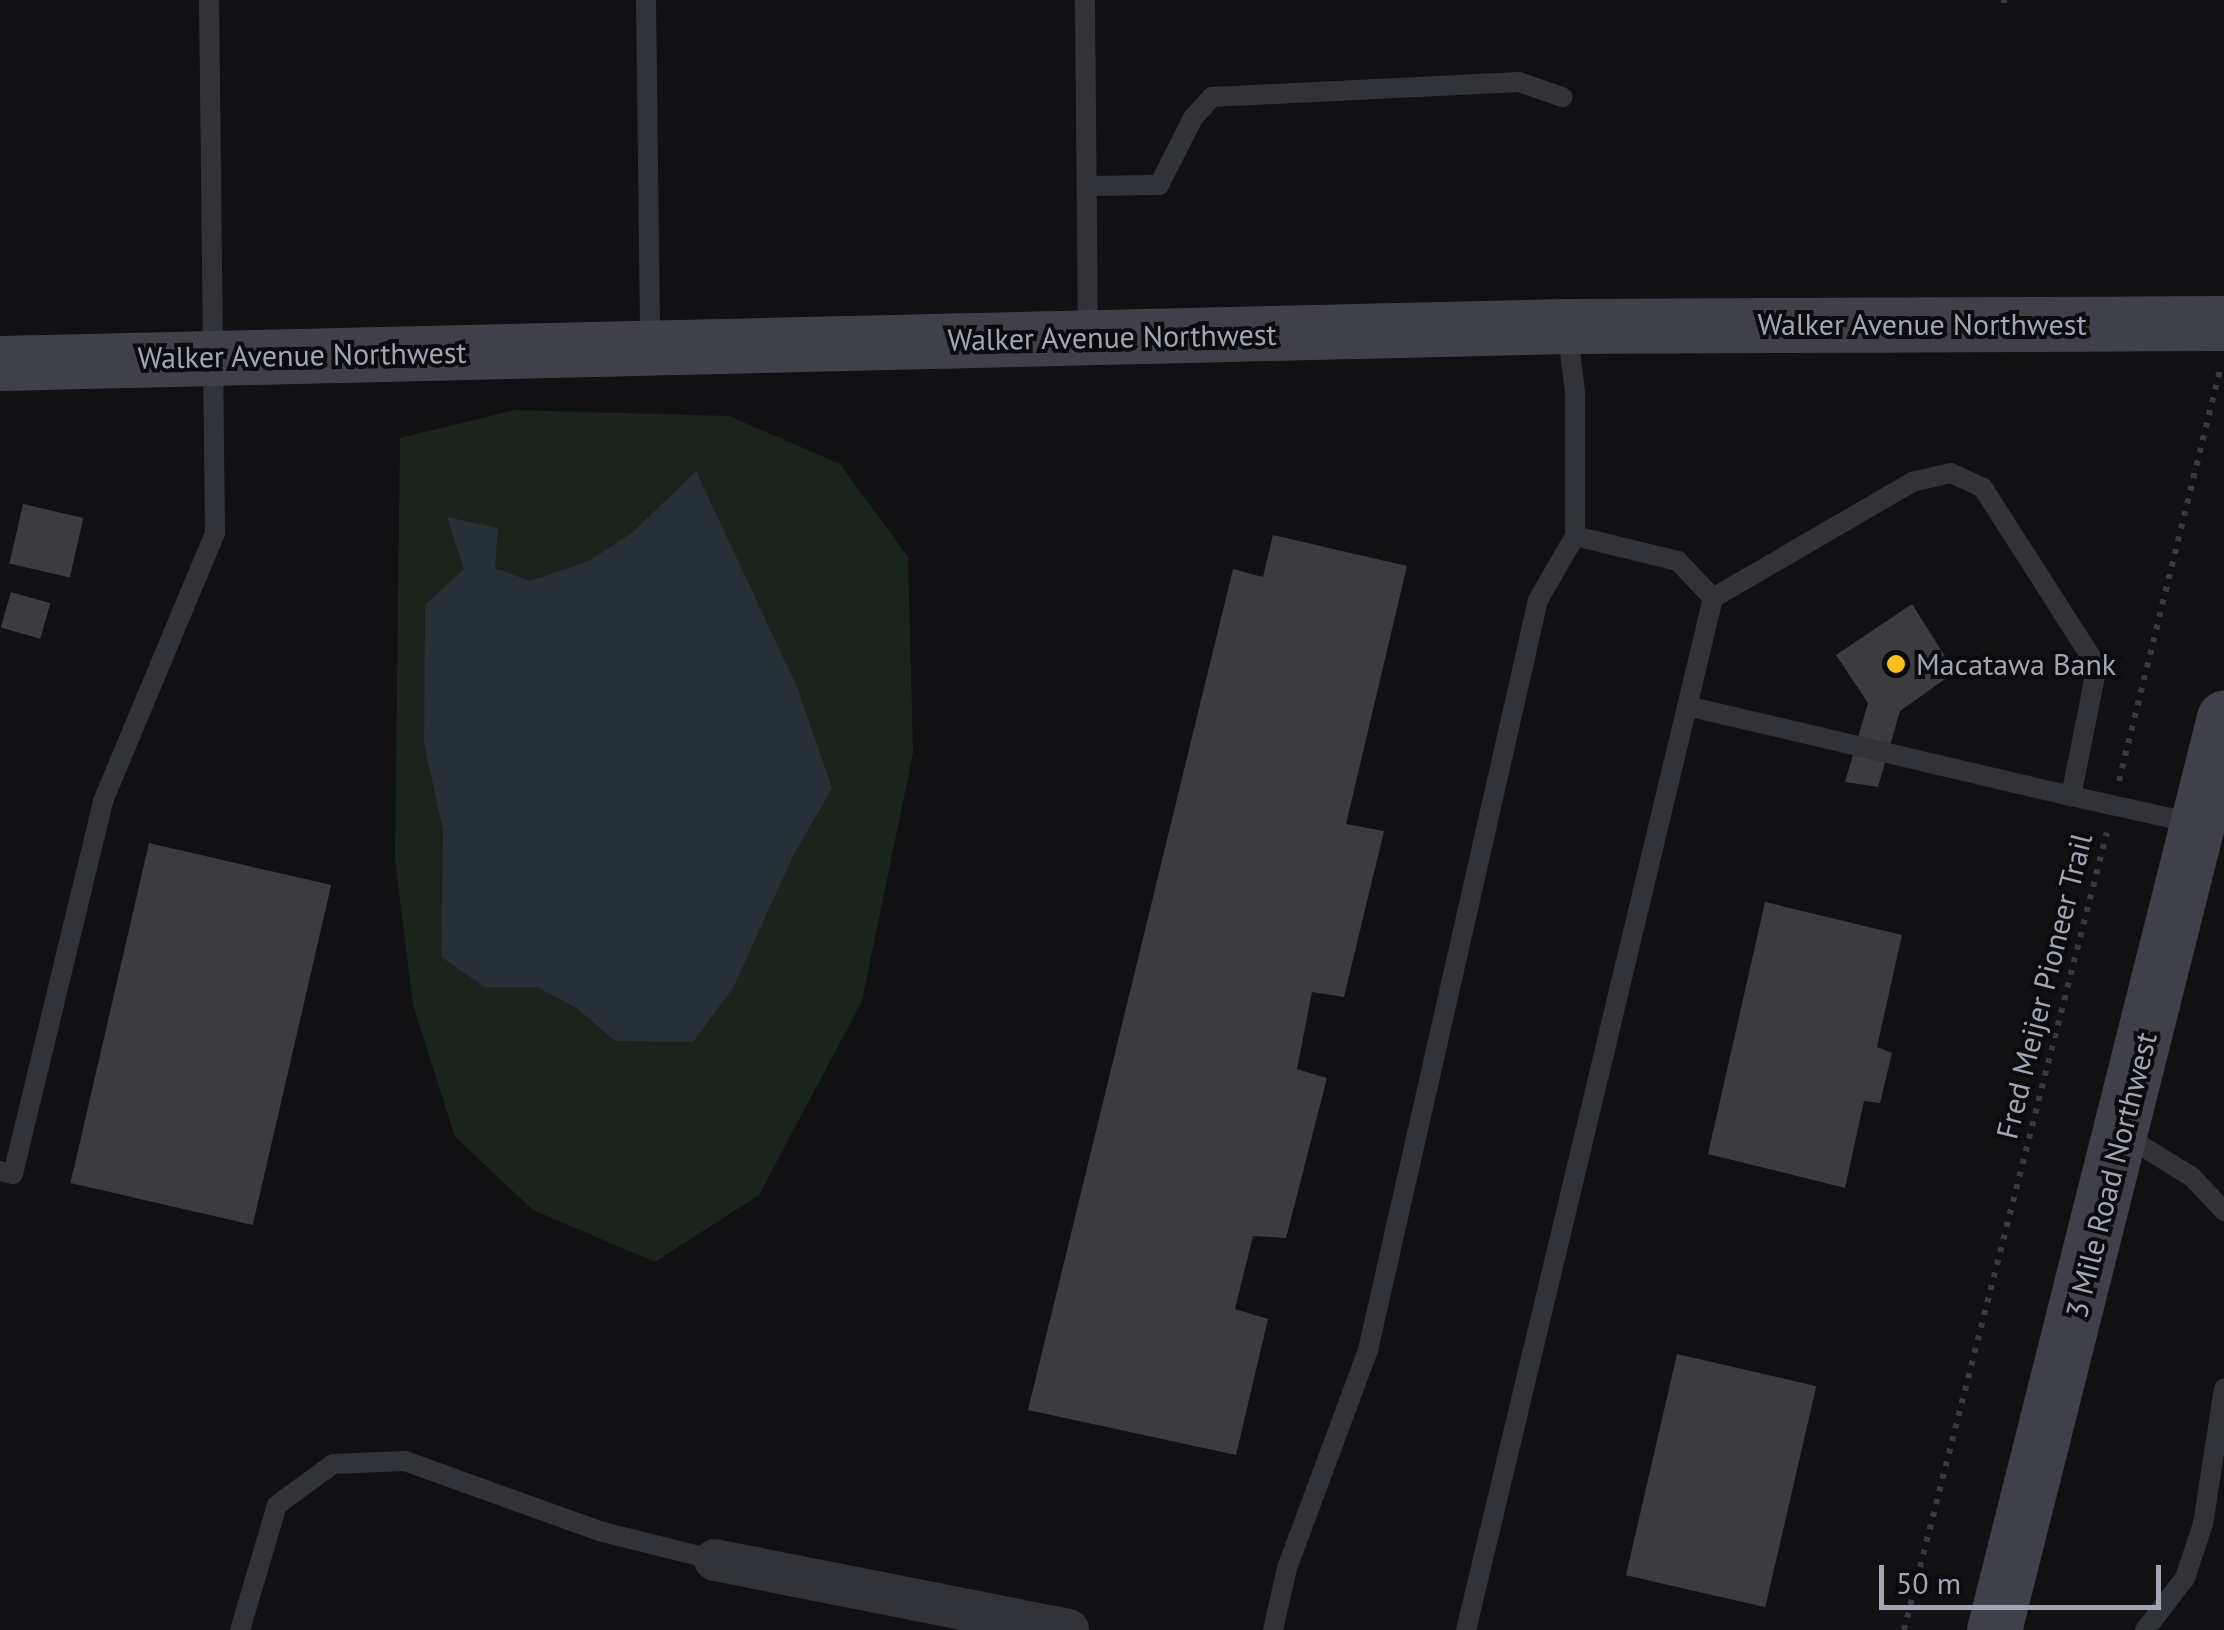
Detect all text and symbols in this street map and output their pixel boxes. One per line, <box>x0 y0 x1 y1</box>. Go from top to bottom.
street label: Walker Avenue Northwest <box>1757 306 2087 342</box>
street label: Walker Avenue Northwest <box>947 316 1277 358</box>
street label: Walker Avenue Northwest <box>137 334 467 376</box>
place label: Macatawa Bank <box>1916 646 2116 682</box>
marker: Macatawa Bank <box>1885 653 1907 675</box>
street label: Fred Meijer Pioneer Trail <box>1988 829 2100 1143</box>
street label: 3 Mile Road Northwest <box>2058 1028 2164 1322</box>
scale bar <box>1884 1545 2166 1607</box>
text: 50 m <box>1896 1563 1961 1602</box>

